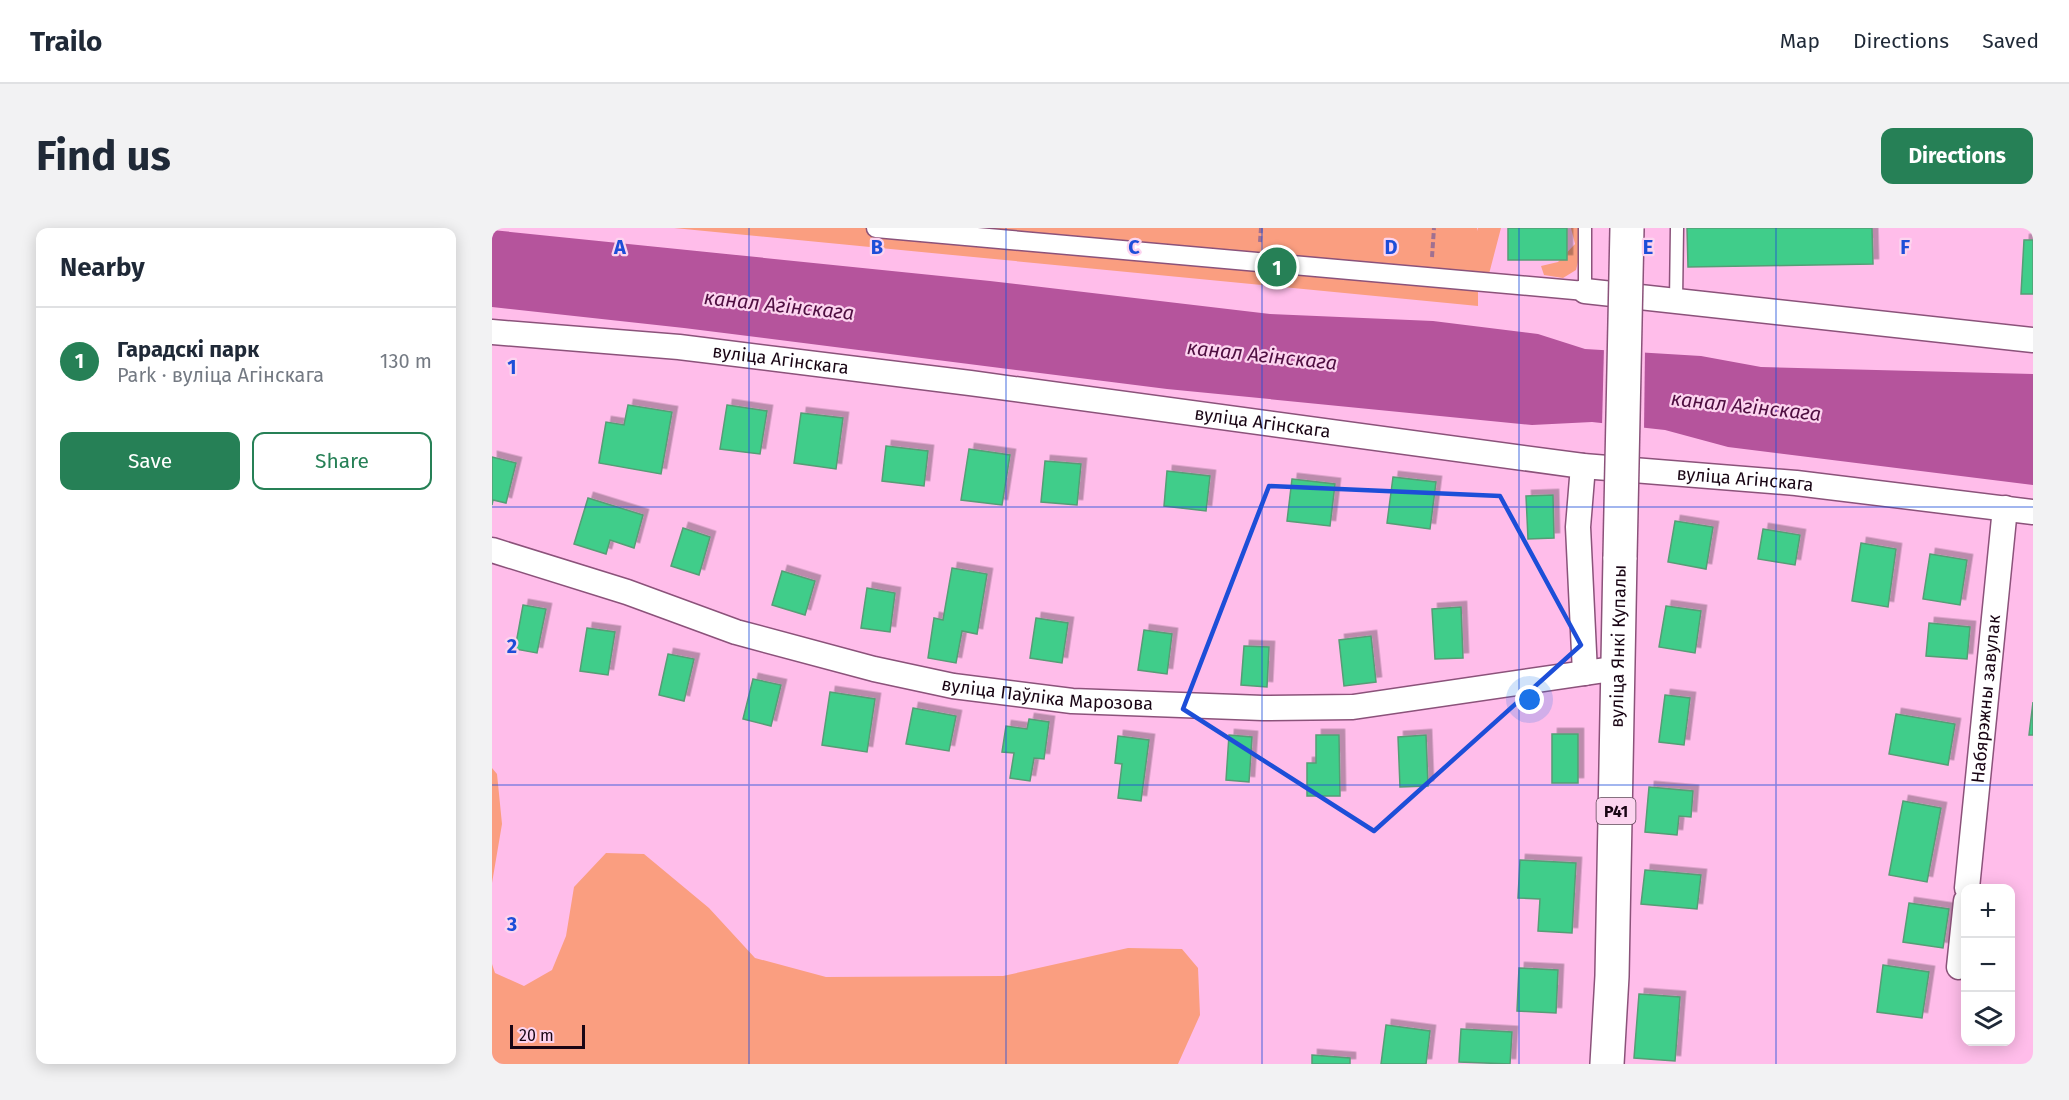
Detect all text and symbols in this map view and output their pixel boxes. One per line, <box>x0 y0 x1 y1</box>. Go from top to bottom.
text: Trailo <box>30 25 102 58</box>
text: Map <box>1780 28 1820 54</box>
text: Directions <box>1853 28 1949 54</box>
text: Saved <box>1982 28 2039 54</box>
button: Directions <box>1881 128 2033 184</box>
text: Find us <box>36 131 171 181</box>
text: A <box>613 235 627 259</box>
text: B <box>871 235 883 259</box>
text: C <box>1128 235 1140 259</box>
text: D <box>1384 235 1398 259</box>
text: E <box>1643 235 1653 259</box>
text: F <box>1900 235 1910 259</box>
pin: 1 <box>1258 244 1296 290</box>
text: Nearby <box>60 252 145 283</box>
water label: канал Агінскага <box>703 285 855 325</box>
water label: канал Агінскага <box>1186 335 1338 375</box>
text: Гарадскі парк <box>117 336 259 363</box>
street label: вуліца Агінскага <box>711 340 850 379</box>
text: 1 <box>75 349 84 373</box>
text: 130 m <box>380 349 432 373</box>
text: 1 <box>507 355 517 379</box>
text: Park · вуліца Агінскага <box>117 363 324 387</box>
water label: канал Агінскага <box>1670 386 1822 426</box>
street label: вуліца Агінскага <box>1193 402 1332 443</box>
button: Save <box>60 432 240 490</box>
button: Share <box>252 432 432 490</box>
street label: вуліца Агінскага <box>1676 463 1815 496</box>
street label: вуліца Янкі Купалы <box>1606 564 1631 728</box>
street label: Набярэжны завулак <box>1967 613 2005 784</box>
text: 2 <box>507 634 517 658</box>
street label: вуліца Паўліка Марозова <box>940 673 1153 715</box>
your location <box>1515 685 1544 714</box>
road number: Р41 <box>1596 798 1636 824</box>
map controls <box>1961 884 2015 1046</box>
button: + <box>1961 884 2015 938</box>
text: 3 <box>506 912 517 936</box>
button: − <box>1961 938 2015 992</box>
button: layers <box>1961 992 2015 1046</box>
scale bar <box>510 1022 585 1050</box>
text: 20 m <box>519 1026 554 1045</box>

